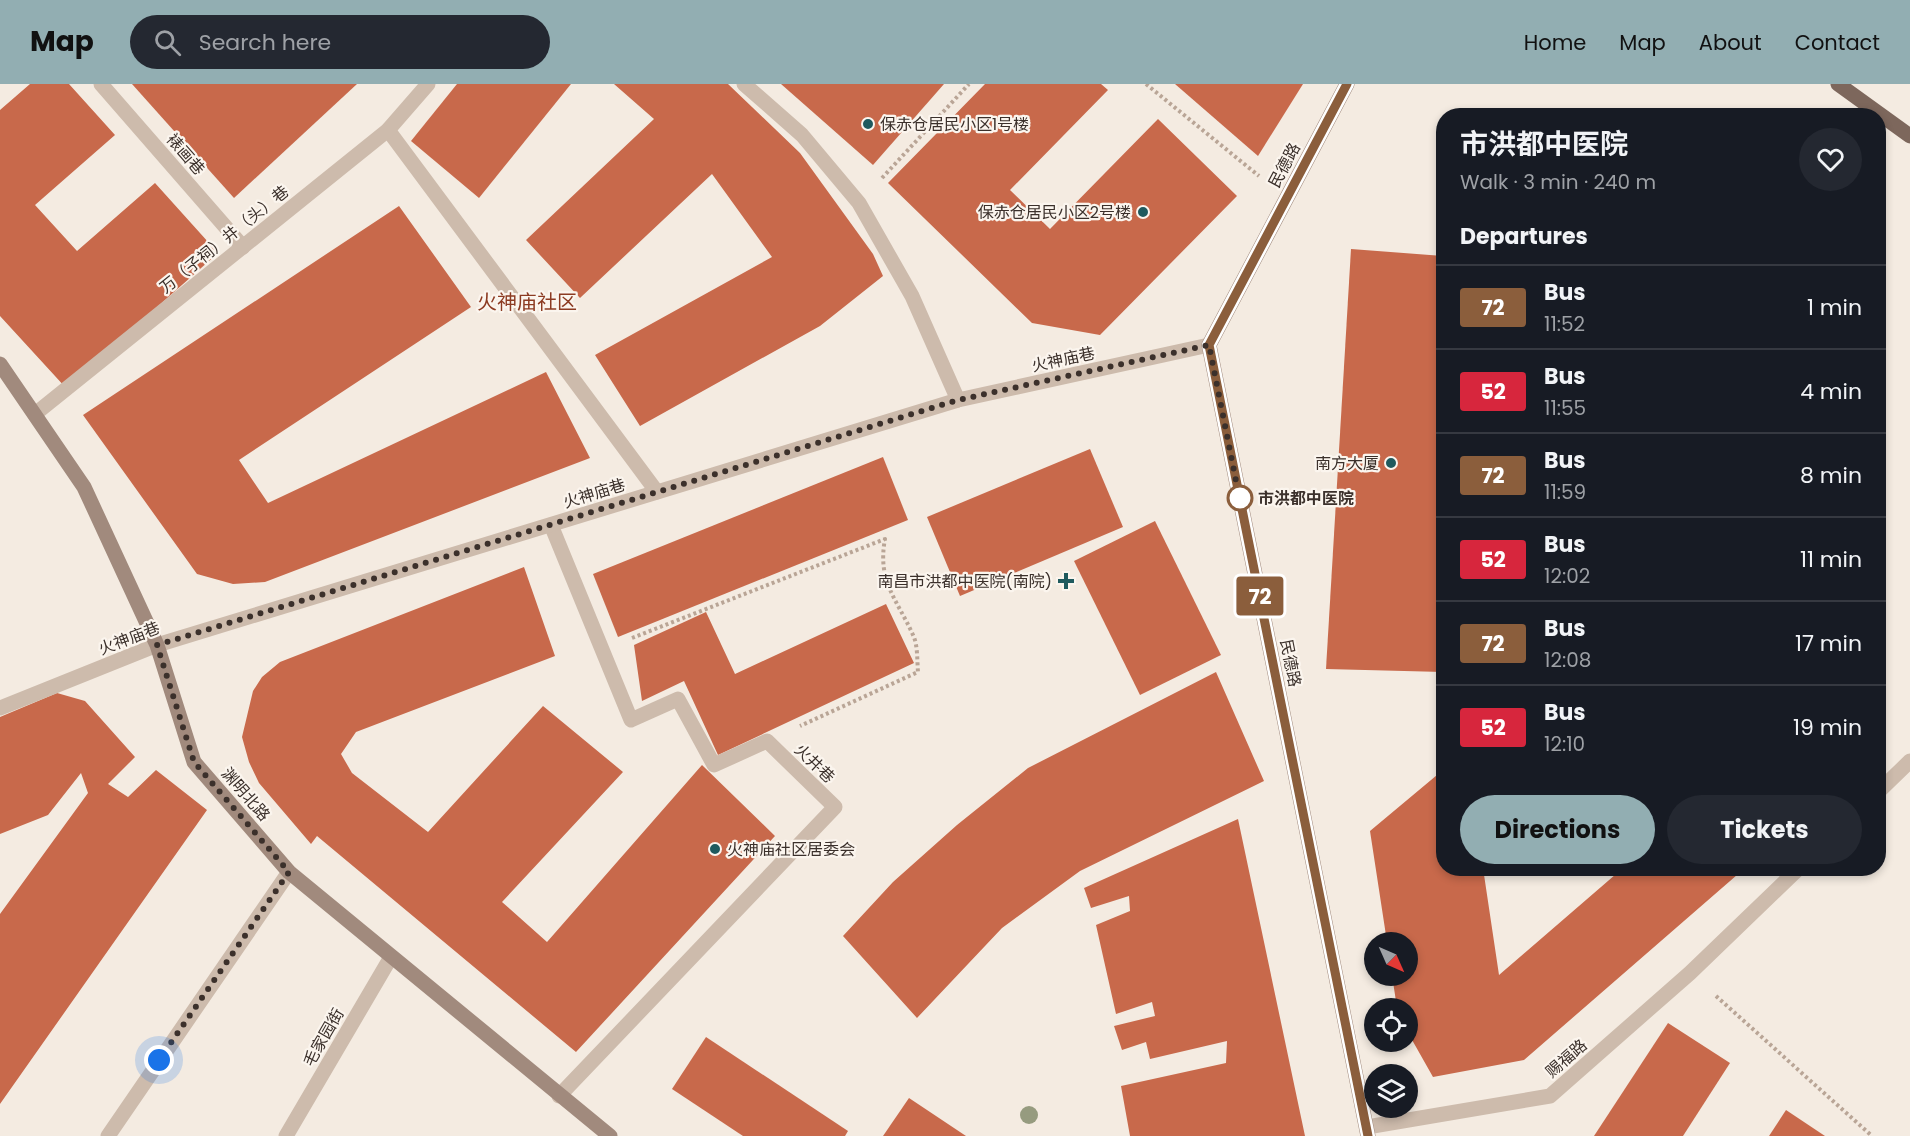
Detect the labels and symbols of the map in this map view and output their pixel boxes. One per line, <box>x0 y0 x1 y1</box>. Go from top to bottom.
place label: 保赤仓居民小区1号楼 <box>880 113 1029 136</box>
marker: 保赤仓居民小区1号楼 <box>861 117 875 131</box>
street label: 裱画巷 <box>161 129 210 180</box>
street label: 民德路 <box>1263 139 1306 192</box>
street label: 万（子祠）井（头）巷 <box>155 180 294 299</box>
place label: 保赤仓居民小区2号楼 <box>978 201 1131 224</box>
marker: 保赤仓居民小区2号楼 <box>1136 205 1150 219</box>
district label: 火神庙社区 <box>477 288 577 316</box>
street label: 火神庙巷 <box>1029 342 1097 377</box>
place label: 南方大厦 <box>1315 452 1379 475</box>
marker: 南方大厦 <box>1384 456 1398 470</box>
street label: 火神庙巷 <box>560 473 628 514</box>
marker: 市洪都中医院 <box>1227 485 1253 511</box>
place label: 市洪都中医院 <box>1258 487 1354 510</box>
place label: 南昌市洪都中医院(南院) <box>877 570 1052 593</box>
marker: 南昌市洪都中医院(南院) <box>1057 572 1075 590</box>
line badge: 72 <box>1233 576 1287 616</box>
street label: 火神庙巷 <box>95 616 163 661</box>
street label: 民德路 <box>1275 637 1306 689</box>
street label: 火井巷 <box>789 738 840 788</box>
street label: 渊明北路 <box>216 763 275 826</box>
place label: 火神庙社区居委会 <box>727 838 855 861</box>
marker: 火神庙社区居委会 <box>708 842 722 856</box>
north arrow <box>1364 932 1418 986</box>
street label: 毛家园街 <box>297 1004 349 1071</box>
street label: 赐福路 <box>1541 1034 1592 1083</box>
your location <box>144 1045 174 1075</box>

